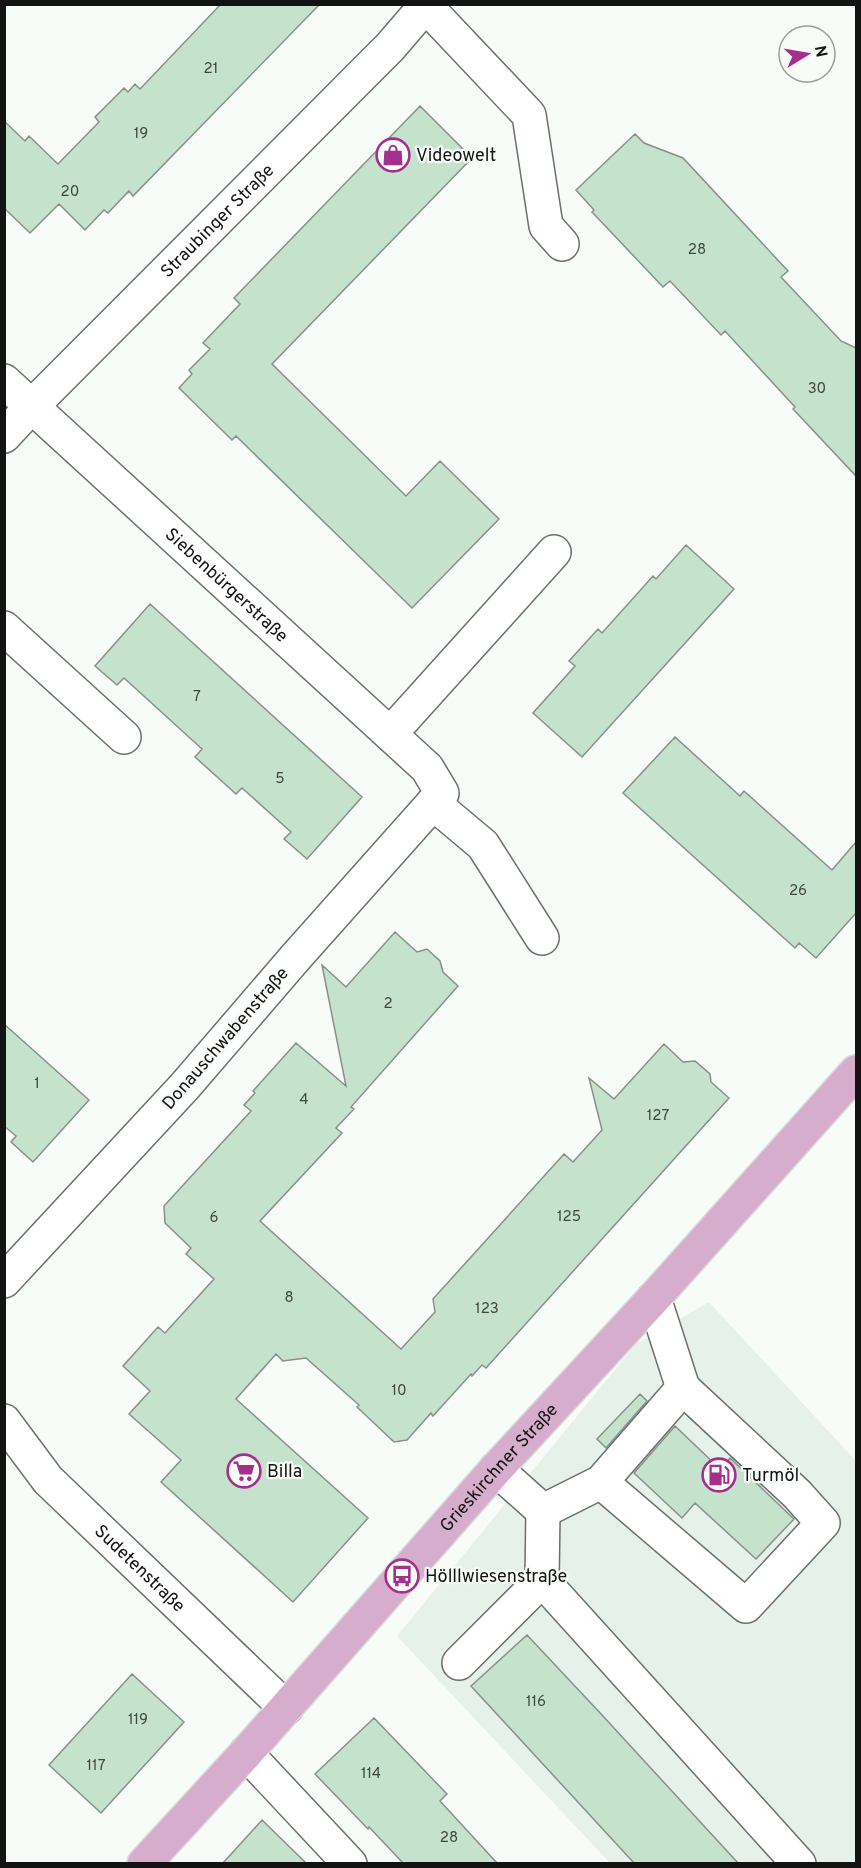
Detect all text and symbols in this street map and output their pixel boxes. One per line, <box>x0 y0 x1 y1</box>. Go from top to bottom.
north arrow <box>777 24 837 84</box>
text: N <box>809 44 831 59</box>
house number: 21 <box>204 60 218 79</box>
house number: 19 <box>134 125 148 144</box>
shop icon: Videowelt <box>375 137 411 173</box>
place label: Videowelt <box>416 145 496 168</box>
street label: Straubinger Straße <box>156 160 280 283</box>
house number: 20 <box>61 183 79 202</box>
house number: 28 <box>688 241 706 260</box>
house number: 30 <box>808 380 826 399</box>
street label: Siebenbürgerstraße <box>159 524 292 648</box>
house number: 7 <box>193 688 201 707</box>
house number: 5 <box>275 770 285 789</box>
house number: 26 <box>789 882 807 901</box>
street label: Donauschwabenstraße <box>158 963 294 1115</box>
house number: 2 <box>383 995 393 1014</box>
house number: 1 <box>34 1075 40 1094</box>
house number: 4 <box>299 1091 309 1110</box>
house number: 127 <box>647 1107 669 1126</box>
house number: 125 <box>557 1208 581 1227</box>
house number: 6 <box>210 1209 219 1228</box>
house number: 8 <box>284 1289 294 1308</box>
house number: 123 <box>475 1300 499 1319</box>
house number: 10 <box>391 1382 407 1401</box>
street label: Grieskirchner Straße <box>436 1399 564 1538</box>
supermarket icon: Billa <box>226 1453 262 1489</box>
fuel station icon: Turmöl <box>701 1457 737 1493</box>
place label: Billa <box>267 1461 302 1484</box>
place label: Turmöl <box>742 1465 799 1488</box>
street label: Sudetenstraße <box>89 1520 189 1618</box>
bus stop icon: Hölllwiesenstraße <box>384 1558 420 1594</box>
place label: Hölllwiesenstraße <box>425 1566 567 1589</box>
house number: 116 <box>526 1693 546 1712</box>
house number: 119 <box>128 1711 148 1730</box>
house number: 117 <box>87 1757 106 1776</box>
house number: 114 <box>361 1765 381 1784</box>
house number: 28 <box>440 1829 458 1848</box>

